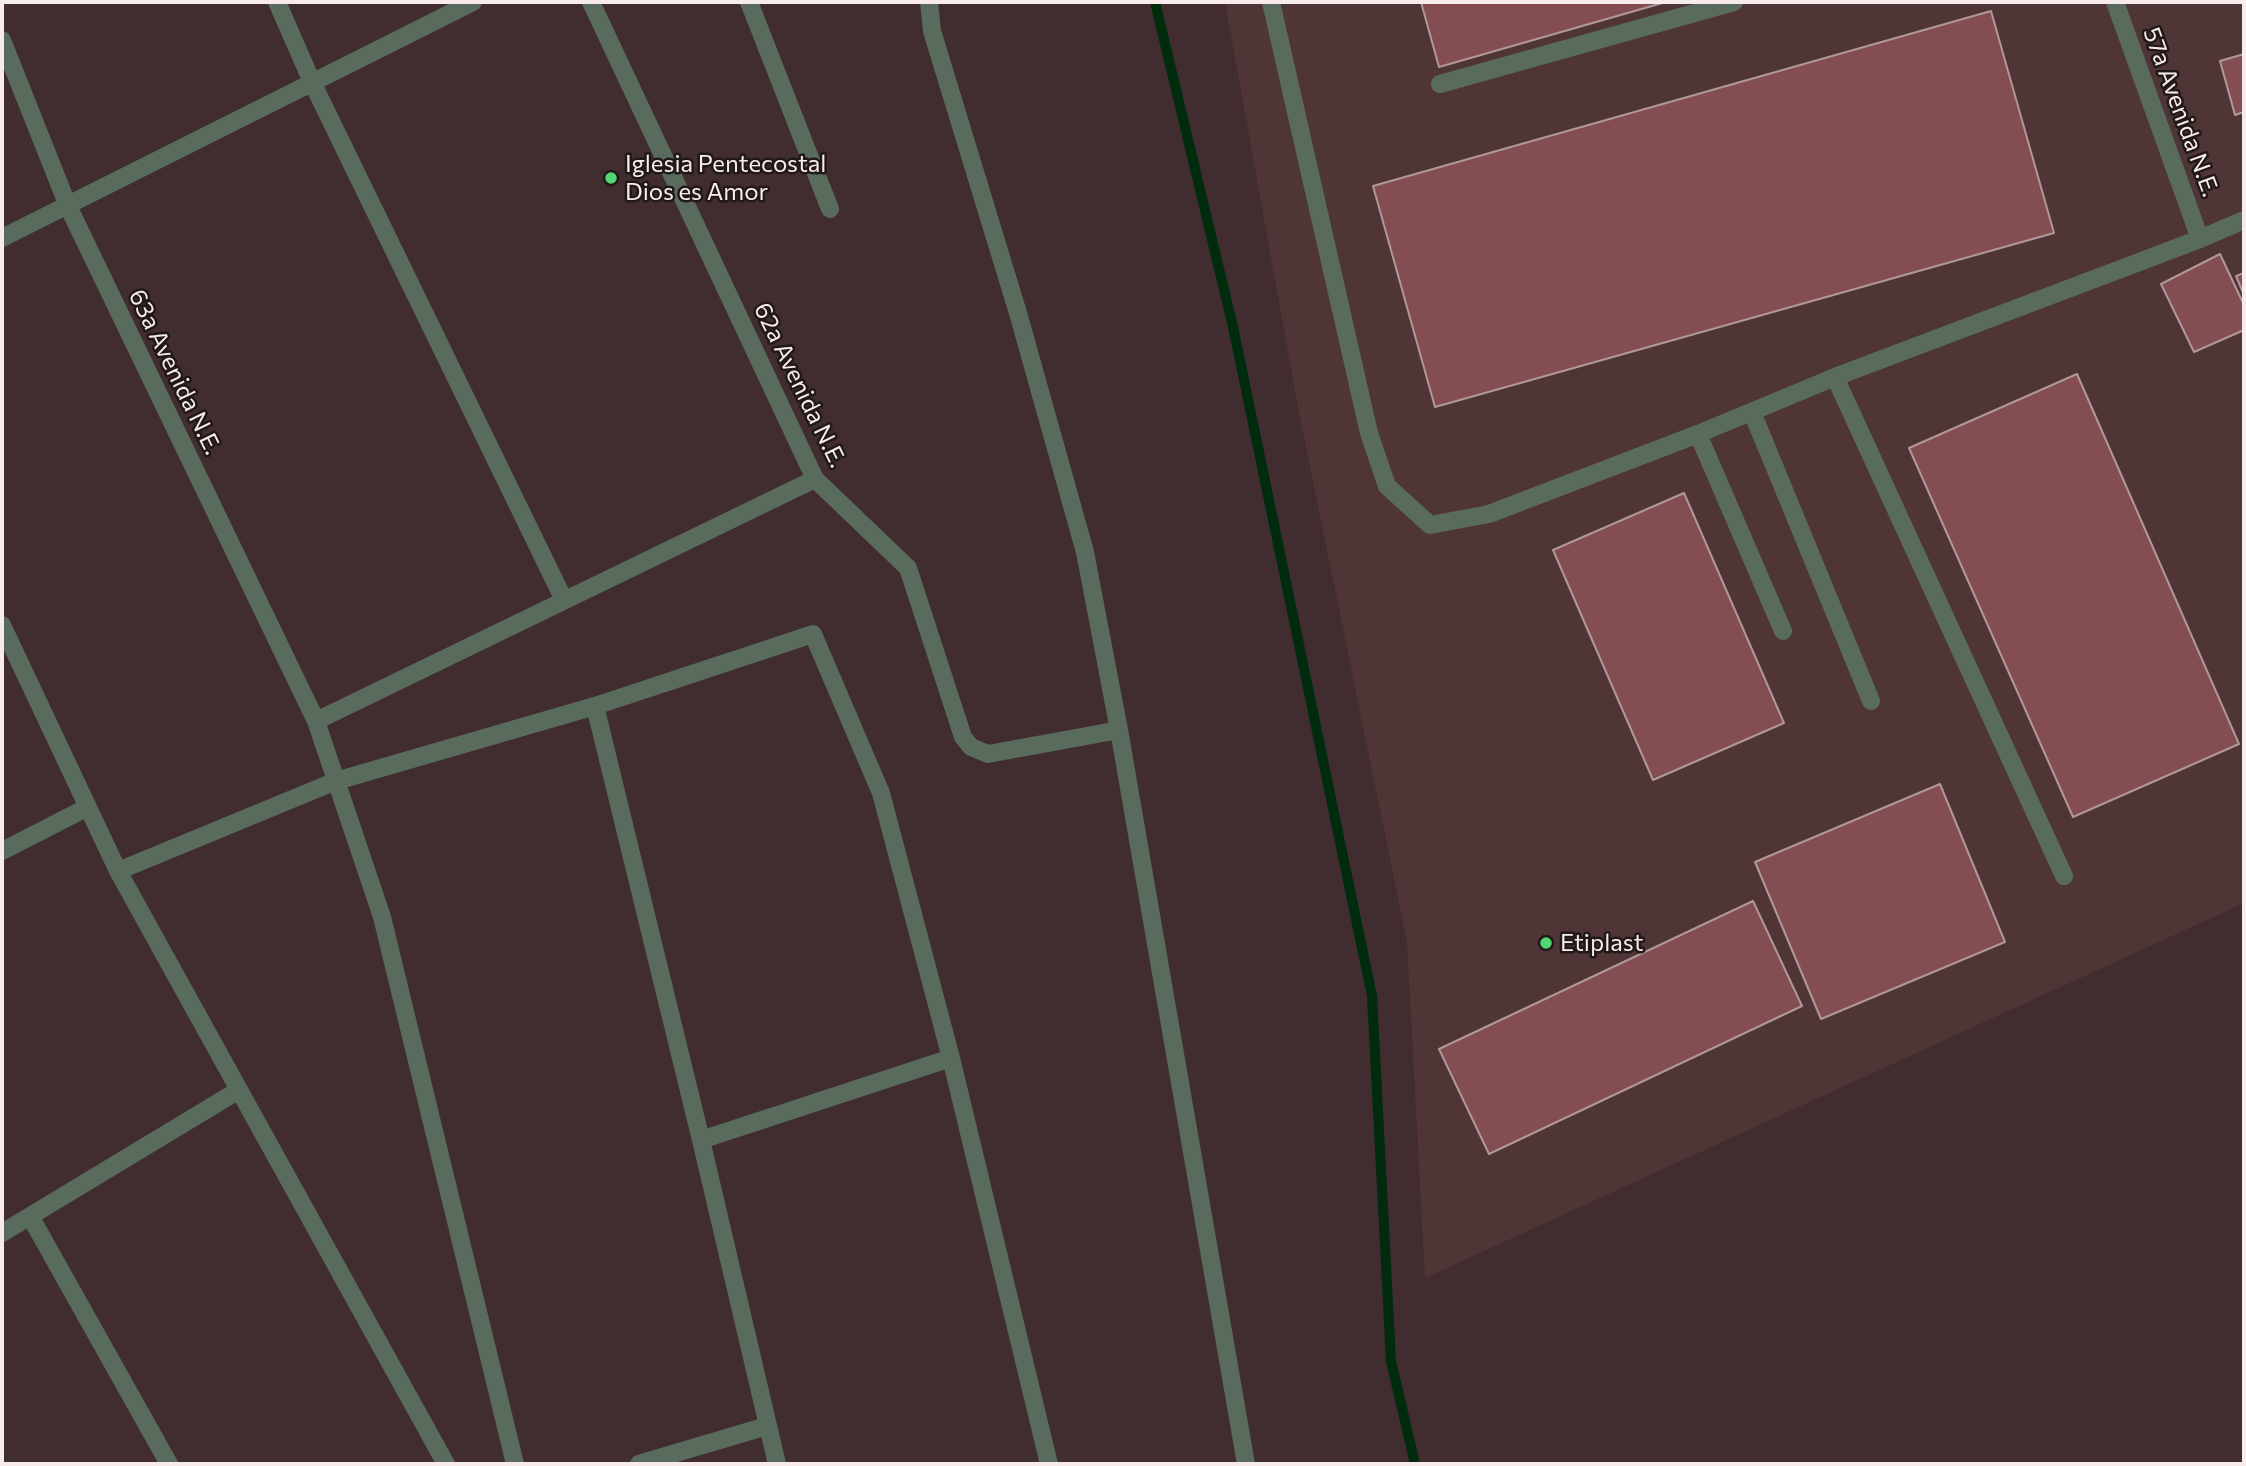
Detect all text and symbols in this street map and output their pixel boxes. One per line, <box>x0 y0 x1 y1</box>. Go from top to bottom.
street label: 57a Avenida N.E. <box>2137 23 2225 201</box>
place label: Iglesia Pentecostal Dios es Amor <box>625 150 826 206</box>
marker: Iglesia Pentecostal Dios es Amor <box>603 170 619 186</box>
street label: 63a Avenida N.E. <box>123 285 227 459</box>
street label: 62a Avenida N.E. <box>748 298 852 472</box>
place label: Etiplast <box>1560 929 1644 957</box>
marker: Etiplast <box>1538 935 1554 951</box>

